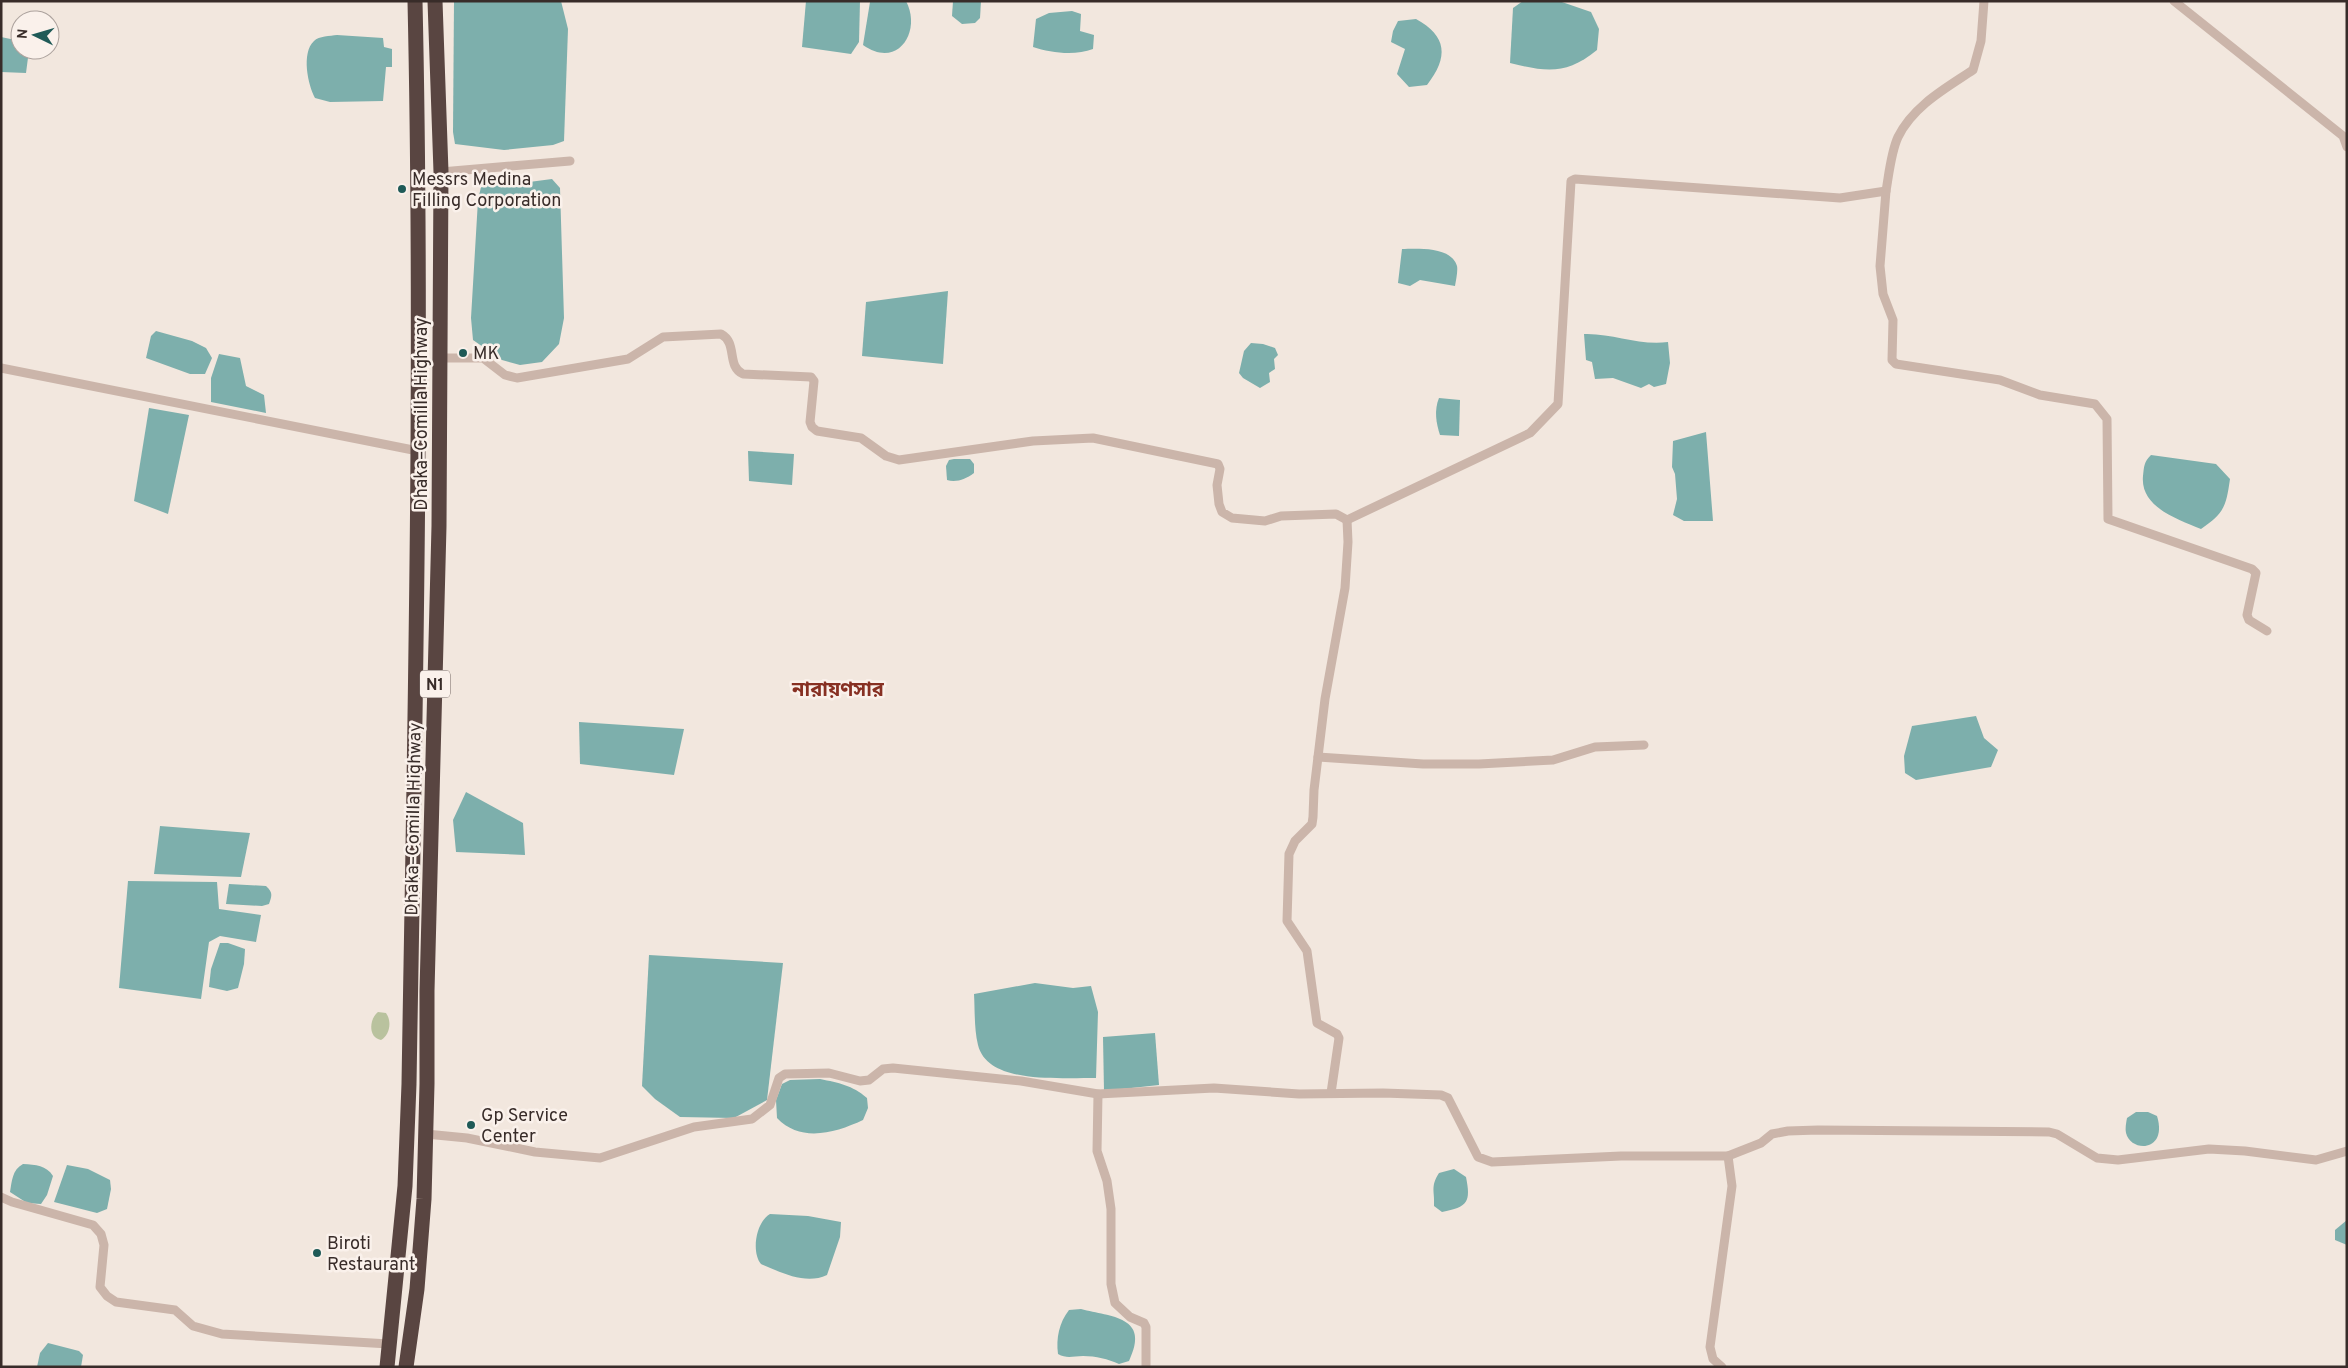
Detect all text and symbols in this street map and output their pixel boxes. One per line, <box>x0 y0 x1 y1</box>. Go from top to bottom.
north arrow <box>10 10 60 60</box>
text: N <box>15 28 32 40</box>
place label: Messrs Medina Filling Corporation <box>412 169 561 213</box>
marker: Messrs Medina Filling Corporation <box>396 183 408 195</box>
street label: Dhaka–Comilla Highway <box>411 317 434 511</box>
place label: MK <box>473 343 499 366</box>
marker: MK <box>457 347 469 359</box>
road number: N1 <box>420 671 450 698</box>
district label: নারায়ণসার <box>791 678 885 704</box>
street label: Dhaka–Comilla Highway <box>401 722 428 916</box>
place label: Gp Service Center <box>481 1105 568 1149</box>
marker: Gp Service Center <box>465 1119 477 1131</box>
place label: Biroti Restaurant <box>327 1233 416 1277</box>
marker: Biroti Restaurant <box>311 1247 323 1259</box>

